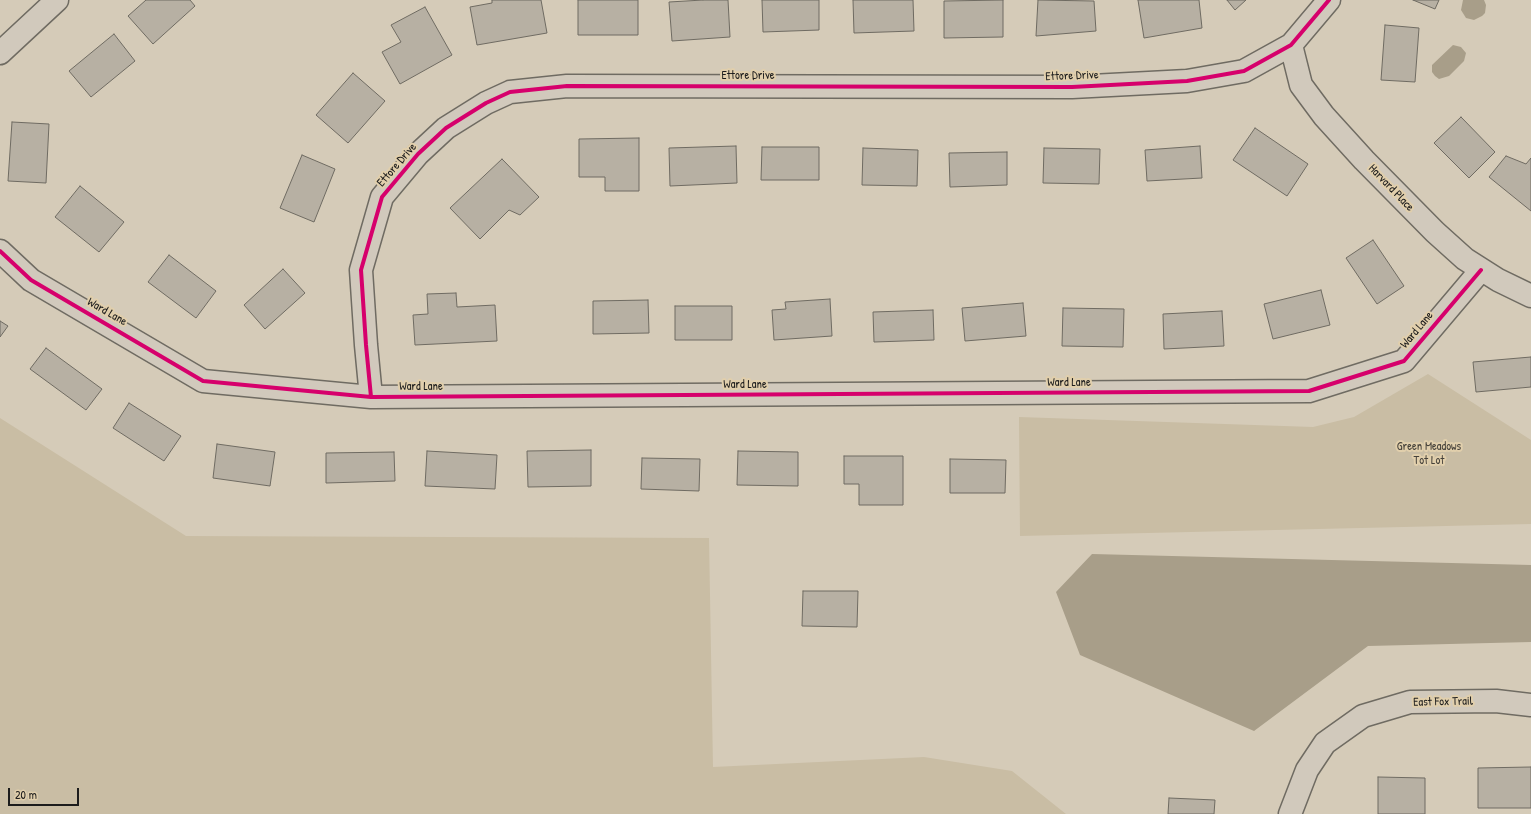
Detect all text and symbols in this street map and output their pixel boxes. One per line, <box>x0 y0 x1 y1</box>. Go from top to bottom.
street label: Ettore Drive <box>1045 68 1099 84</box>
street label: Ettore Drive <box>721 69 775 83</box>
street label: Ettore Drive <box>374 140 420 190</box>
street label: Harvard Place <box>1365 162 1417 214</box>
street label: Ward Lane <box>85 295 129 329</box>
street label: Ward Lane <box>1397 309 1437 351</box>
street label: Ward Lane <box>1047 376 1091 390</box>
street label: Ward Lane <box>723 378 767 392</box>
street label: Ward Lane <box>399 380 443 394</box>
park label: Green Meadows Tot Lot <box>1397 440 1461 468</box>
street label: East Fox Trail <box>1413 694 1473 710</box>
scale bar <box>10 780 81 806</box>
text: 20 m <box>15 786 37 803</box>

